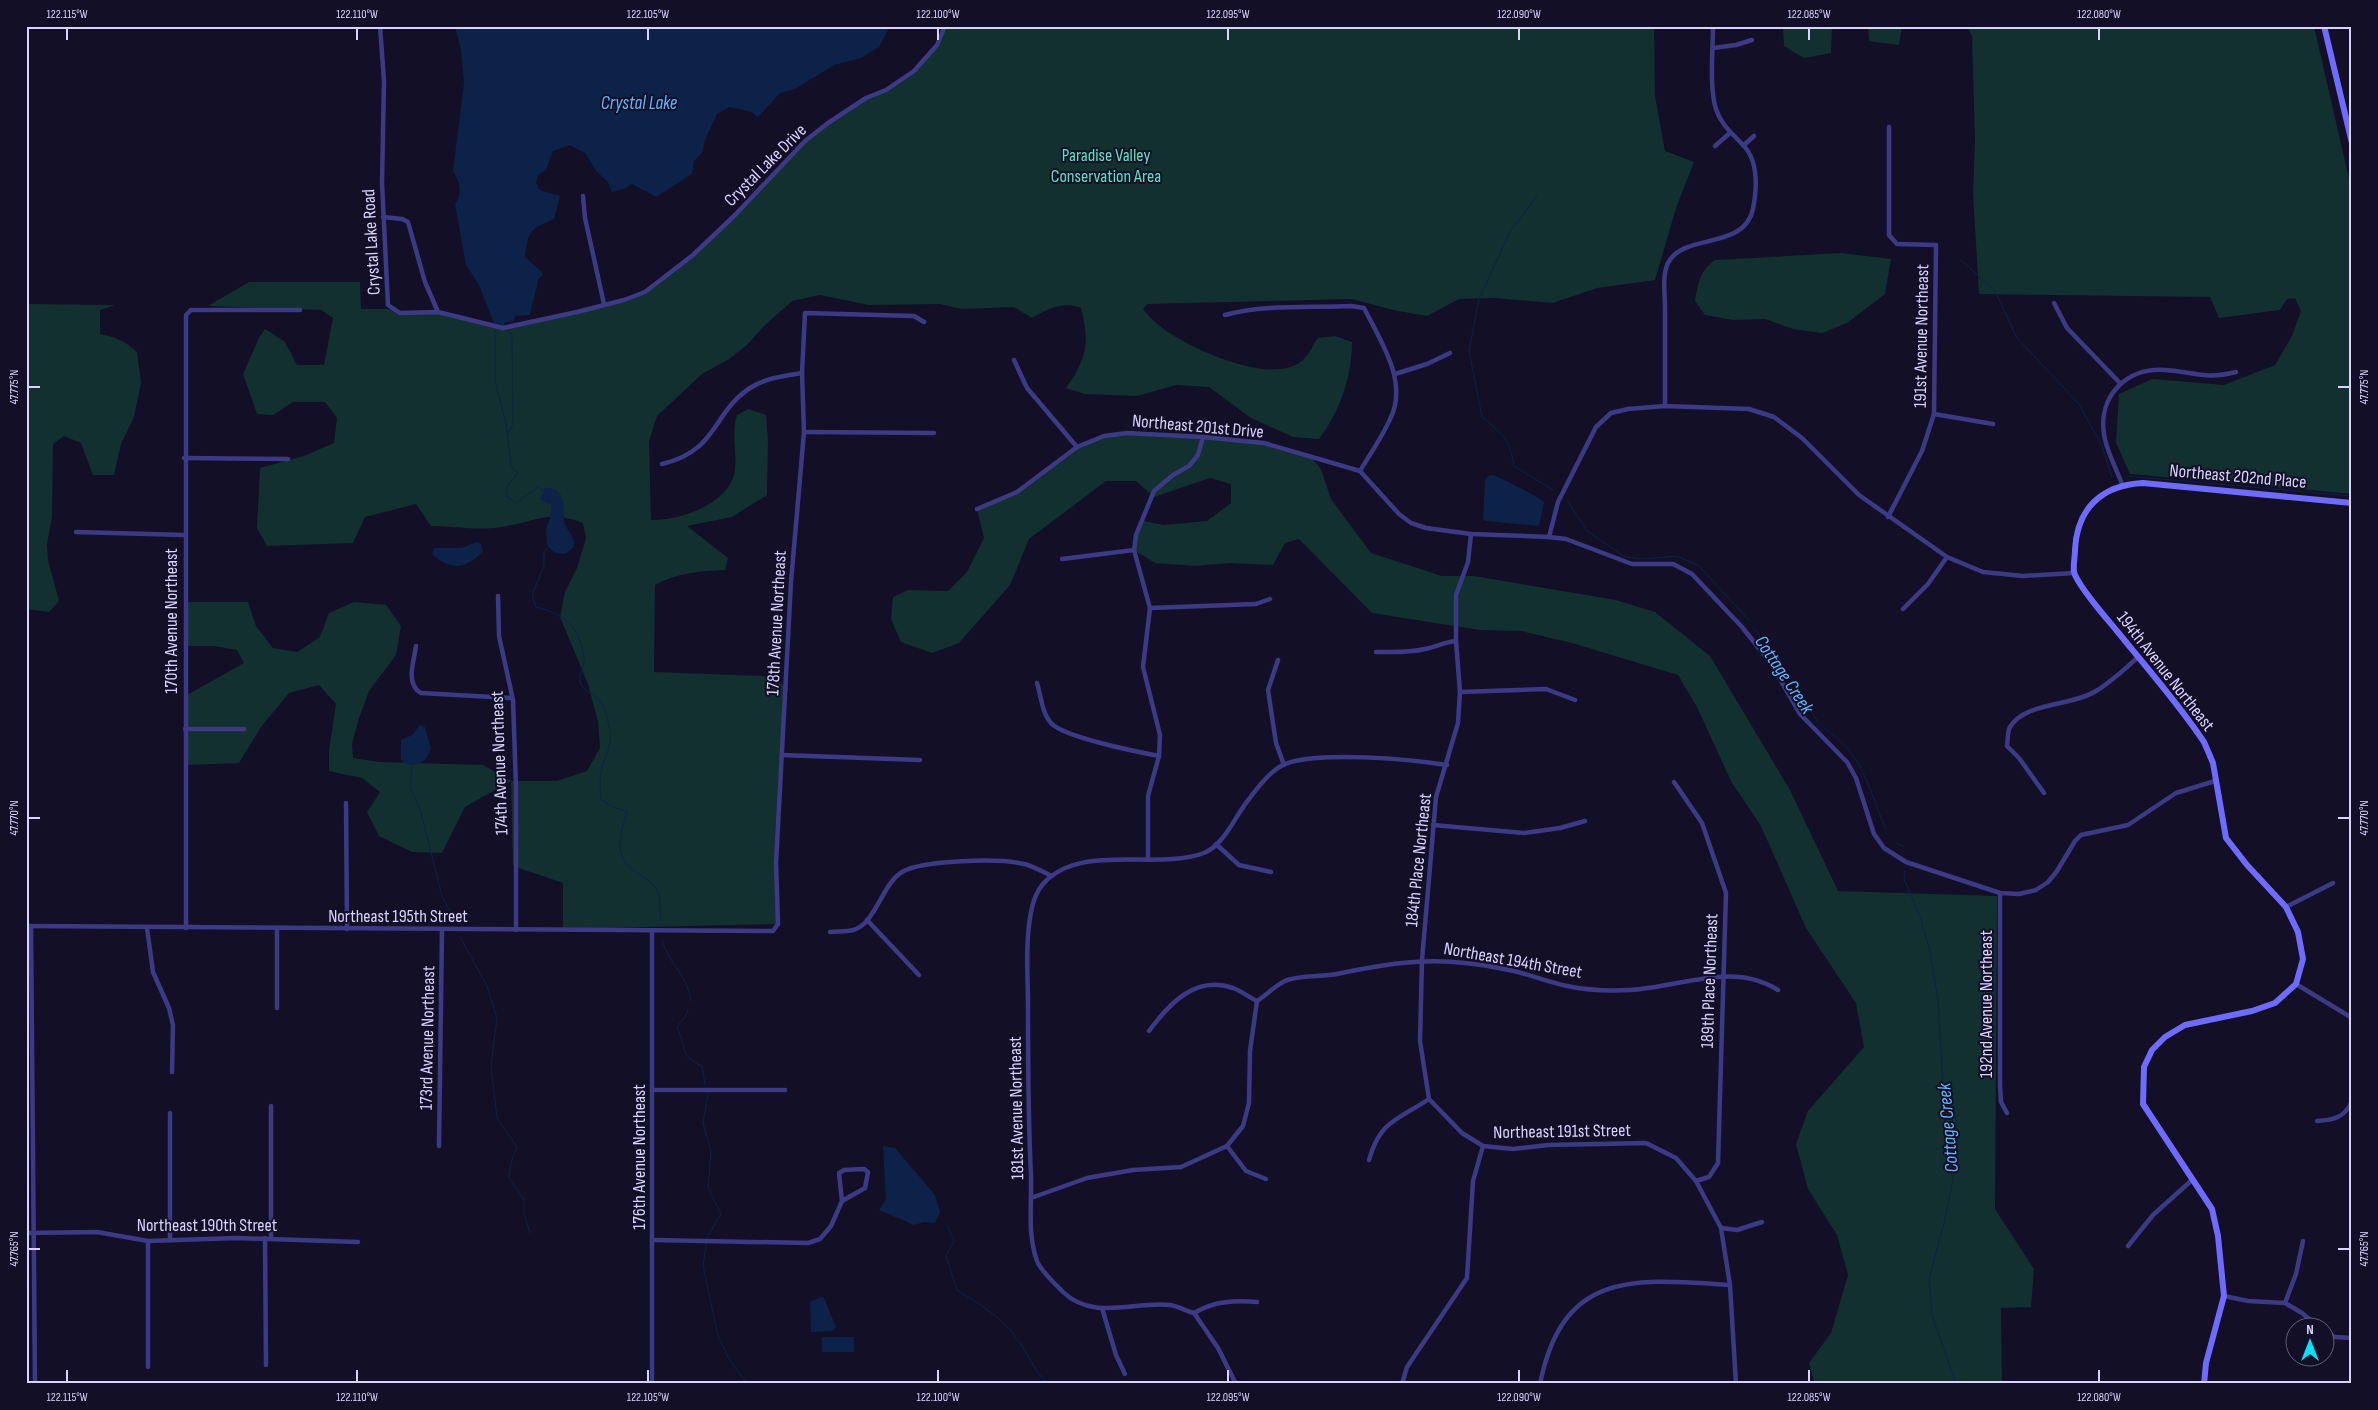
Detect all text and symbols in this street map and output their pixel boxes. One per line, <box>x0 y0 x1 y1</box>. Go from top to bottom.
text: 122.115°W <box>46 7 88 22</box>
text: 122.110°W <box>336 7 378 22</box>
text: 122.105°W <box>627 7 669 22</box>
text: 122.100°W <box>917 7 960 22</box>
text: 122.095°W <box>1207 7 1250 22</box>
text: 122.090°W <box>1497 7 1541 22</box>
text: 122.085°W <box>1788 7 1831 22</box>
text: 122.080°W <box>2077 7 2121 22</box>
water label: Crystal Lake <box>601 92 678 115</box>
street label: Crystal Lake Drive <box>720 120 811 211</box>
park label: Paradise Valley Conservation Area <box>1051 145 1161 187</box>
street label: Crystal Lake Road <box>358 188 385 296</box>
street label: 191st Avenue Northeast <box>1910 264 1933 408</box>
text: 47.775°N <box>7 370 22 404</box>
text: 47.775°N <box>2357 370 2372 404</box>
street label: Northeast 201st Drive <box>1131 410 1265 443</box>
street label: Northeast 202nd Place <box>2169 460 2307 493</box>
street label: 170th Avenue Northeast <box>161 548 182 694</box>
street label: 178th Avenue Northeast <box>762 549 791 696</box>
street label: 194th Avenue Northeast <box>2112 607 2219 736</box>
water label: Cottage Creek <box>1749 631 1819 719</box>
street label: 174th Avenue Northeast <box>486 690 513 835</box>
street label: 184th Place Northeast <box>1401 792 1436 928</box>
text: 47.770°N <box>7 800 22 836</box>
text: 47.770°N <box>2357 800 2372 836</box>
street label: Northeast 195th Street <box>328 906 468 927</box>
street label: 189th Place Northeast <box>1697 913 1722 1049</box>
street label: 192nd Avenue Northeast <box>1976 930 1997 1078</box>
street label: Northeast 194th Street <box>1442 938 1584 983</box>
street label: 173rd Avenue Northeast <box>416 965 439 1110</box>
street label: 181st Avenue Northeast <box>1005 1036 1028 1180</box>
water label: Cottage Creek <box>1933 1081 1964 1173</box>
street label: 176th Avenue Northeast <box>629 1084 650 1230</box>
street label: Northeast 191st Street <box>1493 1120 1631 1143</box>
street label: Northeast 190th Street <box>137 1215 278 1236</box>
text: 47.765°N <box>7 1231 22 1267</box>
text: 47.765°N <box>2357 1231 2372 1267</box>
north arrow <box>2286 1318 2336 1368</box>
text: N <box>2306 1321 2314 1338</box>
text: 122.115°W <box>46 1390 88 1405</box>
text: 122.110°W <box>336 1390 378 1405</box>
text: 122.105°W <box>627 1390 669 1405</box>
text: 122.100°W <box>917 1390 960 1405</box>
text: 122.095°W <box>1207 1390 1250 1405</box>
text: 122.090°W <box>1497 1390 1541 1405</box>
text: 122.085°W <box>1788 1390 1831 1405</box>
text: 122.080°W <box>2077 1390 2121 1405</box>

